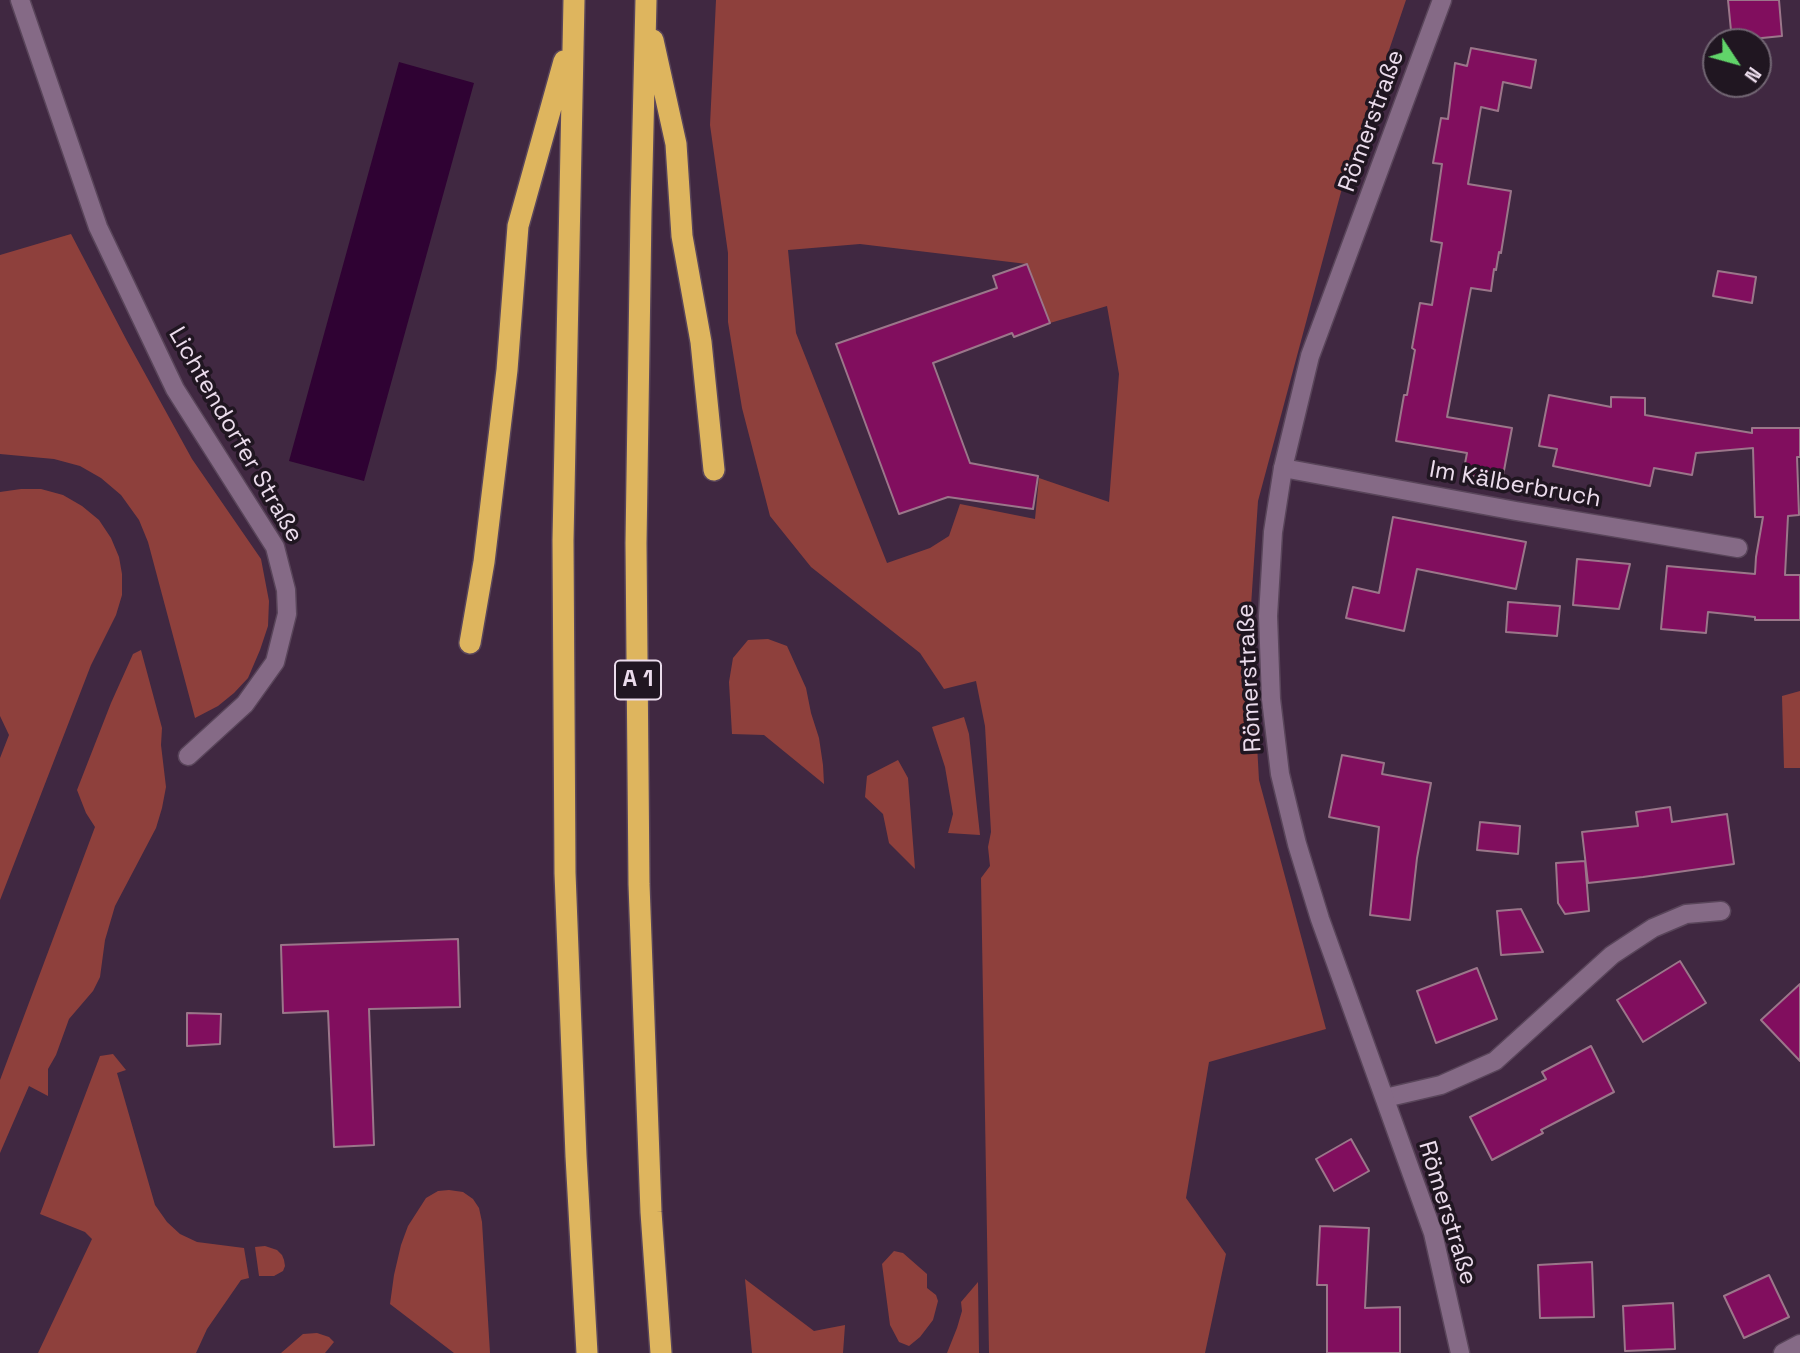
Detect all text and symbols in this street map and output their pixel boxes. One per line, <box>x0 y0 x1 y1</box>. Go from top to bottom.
north arrow <box>1702 28 1772 98</box>
street label: Römerstraße <box>1333 46 1411 196</box>
text: N <box>1739 62 1767 87</box>
street label: Lichtendorfer Straße <box>162 322 308 548</box>
street label: Im Kälberbruch <box>1427 456 1603 514</box>
street label: Römerstraße <box>1232 603 1268 753</box>
road number: A 1 <box>615 660 661 700</box>
street label: Römerstraße <box>1411 1138 1483 1288</box>

